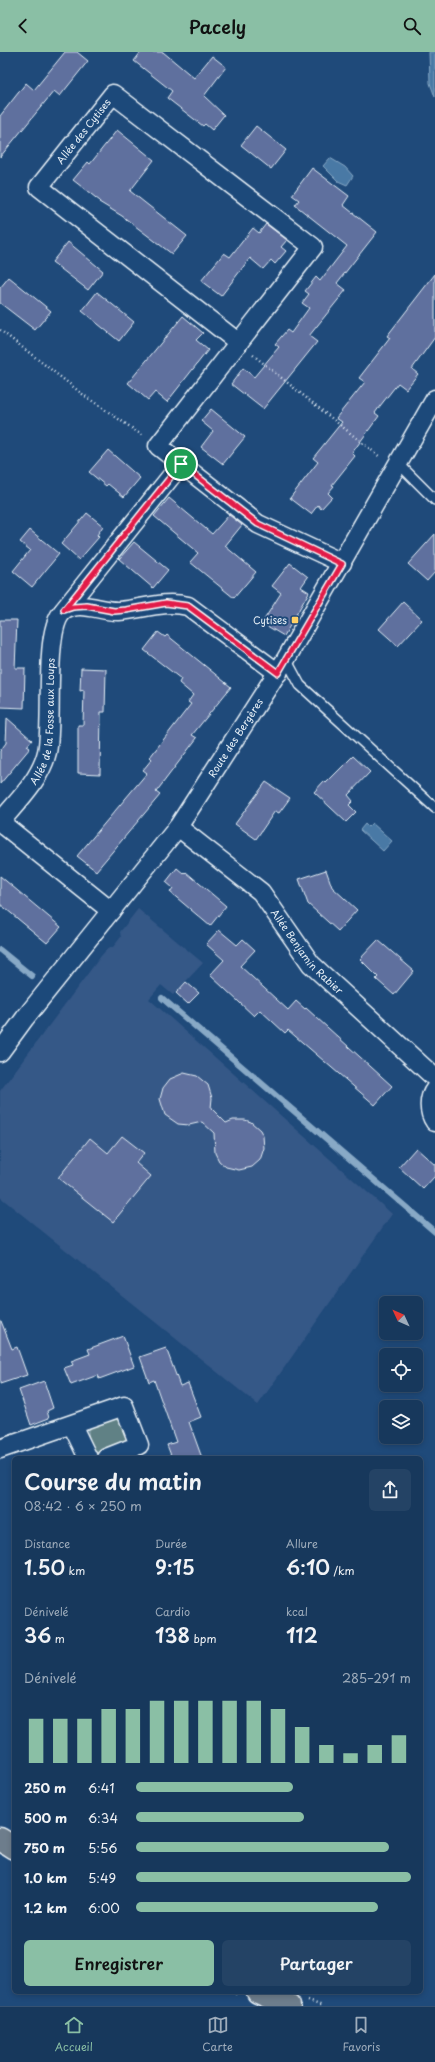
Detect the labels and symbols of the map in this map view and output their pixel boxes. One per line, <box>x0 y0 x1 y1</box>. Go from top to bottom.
street label: Allée des Cytises <box>52 95 114 167</box>
pin <box>164 447 198 481</box>
place label: Cytises <box>253 612 287 627</box>
marker: Cytises <box>290 615 300 625</box>
street label: Allée de la Fosse aux Loups <box>26 657 58 787</box>
street label: Route des Bergères <box>204 695 266 780</box>
street label: Allée Benjamin Rabier <box>268 906 347 997</box>
north arrow <box>379 1296 423 1340</box>

